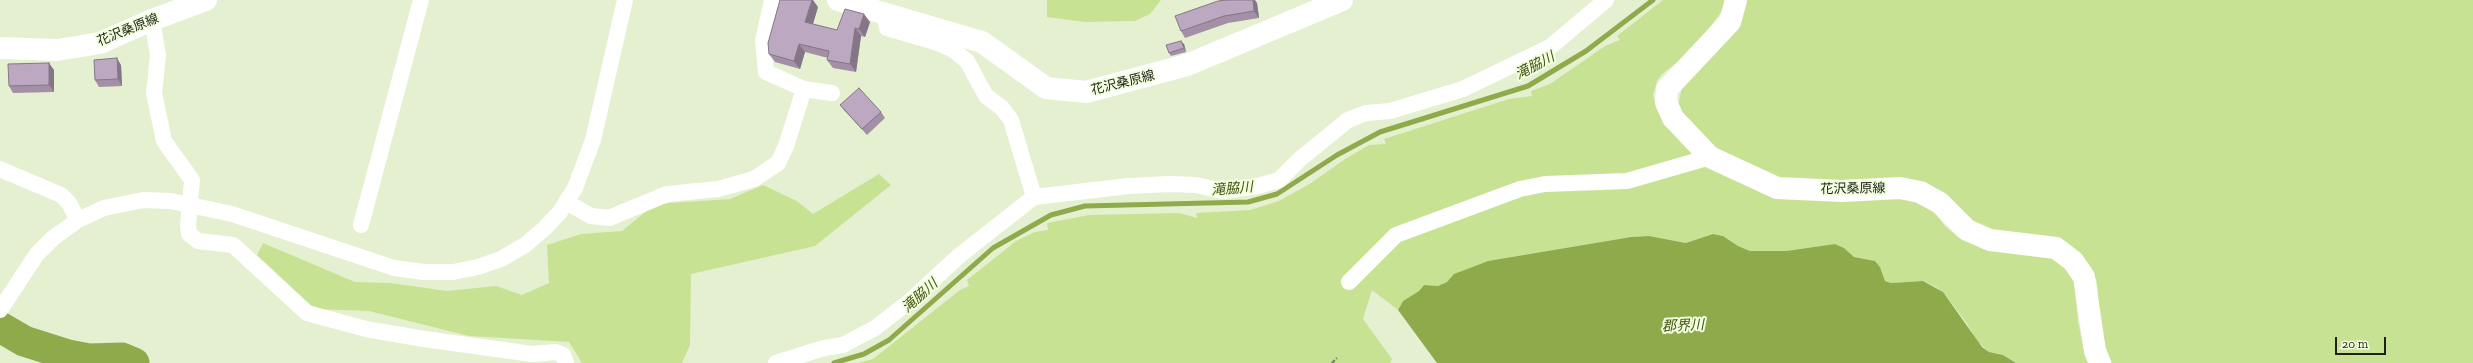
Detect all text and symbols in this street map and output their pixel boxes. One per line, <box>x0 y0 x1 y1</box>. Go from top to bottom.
street label: 花沢桑原線 <box>95 11 161 49</box>
water label: 滝脇川 <box>1513 49 1557 83</box>
street label: 花沢桑原線 <box>1090 68 1156 98</box>
water label: 滝脇川 <box>1210 179 1254 199</box>
street label: 花沢桑原線 <box>1820 181 1886 197</box>
water label: 滝脇川 <box>899 276 941 316</box>
water label: 郡界川 <box>1662 317 1704 335</box>
scale bar <box>2337 329 2388 355</box>
text: 20 m <box>2342 337 2368 351</box>

